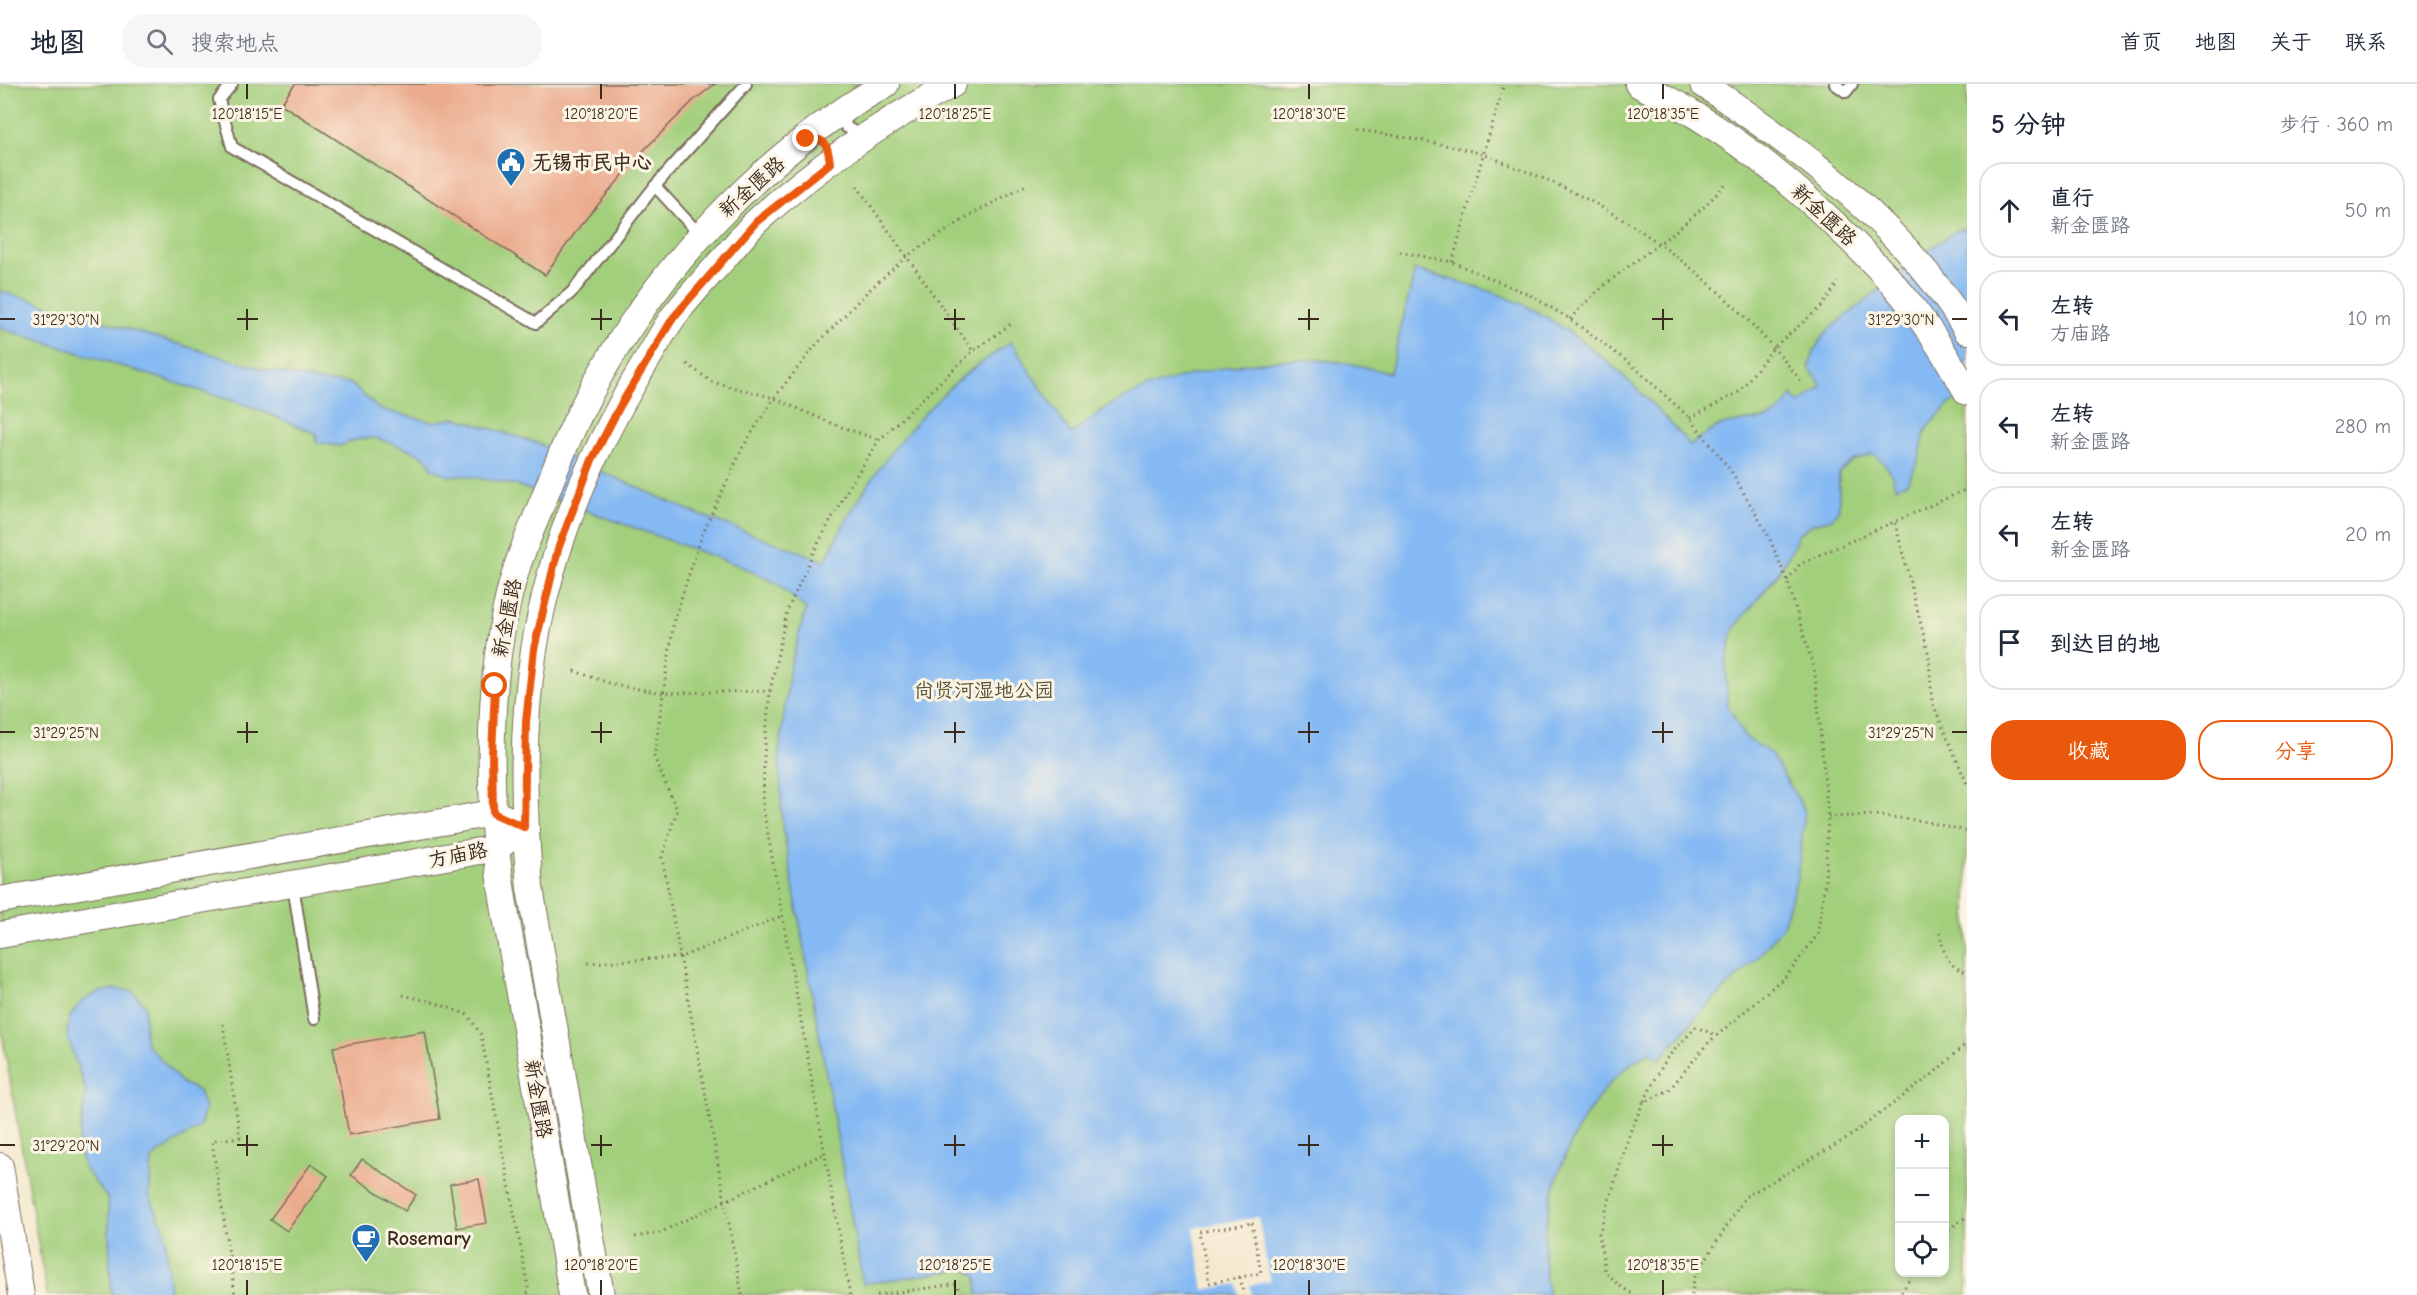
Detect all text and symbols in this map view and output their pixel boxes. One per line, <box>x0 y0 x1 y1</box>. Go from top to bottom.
search box <box>122 14 542 68</box>
icon: search <box>143 25 176 58</box>
text: 地图 <box>30 27 86 59</box>
text: 搜索地点 <box>191 30 279 56</box>
text: 首页 <box>2120 30 2162 54</box>
text: 地图 <box>2195 30 2237 54</box>
text: 关于 <box>2270 30 2312 54</box>
text: 联系 <box>2345 30 2387 54</box>
text: 120°18'15"E <box>212 105 282 123</box>
text: 120°18'20"E <box>564 105 638 123</box>
text: 120°18'25"E <box>919 105 991 123</box>
text: 120°18'30"E <box>1272 105 1346 123</box>
text: 120°18'35"E <box>1627 105 1699 123</box>
text: 5 分钟 <box>1991 110 2066 140</box>
text: 步行 · 360 m <box>2280 113 2393 136</box>
route end <box>792 125 818 151</box>
public building icon: 无锡市民中心 <box>495 146 527 188</box>
place label: 无锡市民中心 <box>532 151 652 174</box>
street label: 新金匮路 <box>715 151 790 222</box>
street label: 新金匮路 <box>1787 179 1862 251</box>
text: 直行 <box>2050 185 2094 211</box>
icon: ahead <box>1993 194 2026 227</box>
text: 50 m <box>2345 199 2391 222</box>
text: 新金匮路 <box>2050 214 2130 237</box>
text: 左转 <box>2050 293 2094 319</box>
icon: left <box>1993 302 2026 335</box>
text: 10 m <box>2348 307 2391 330</box>
text: 31°29'30"N <box>33 311 99 329</box>
text: 31°29'30"N <box>1868 311 1934 329</box>
text: 方庙路 <box>2050 322 2110 345</box>
text: 左转 <box>2050 401 2094 427</box>
icon: left <box>1993 410 2026 443</box>
text: 280 m <box>2335 415 2391 438</box>
text: 新金匮路 <box>2050 430 2130 453</box>
text: 左转 <box>2050 509 2094 535</box>
icon: left <box>1993 518 2026 551</box>
text: 20 m <box>2345 523 2391 546</box>
text: 新金匮路 <box>2050 538 2130 561</box>
street label: 新金匮路 <box>488 576 526 659</box>
icon: arrive <box>1993 626 2026 659</box>
text: 到达目的地 <box>2050 631 2160 657</box>
route start <box>481 672 507 698</box>
park label: 尚贤河湿地公园 <box>914 679 1054 702</box>
button: 收藏 <box>1991 720 2186 780</box>
button: 分享 <box>2198 720 2393 780</box>
text: 31°29'25"N <box>33 724 99 742</box>
text: 31°29'25"N <box>1868 724 1934 742</box>
street label: 方庙路 <box>426 838 491 872</box>
street label: 新金匮路 <box>520 1058 556 1141</box>
map controls <box>1895 1115 1949 1277</box>
button: + <box>1895 1115 1949 1169</box>
text: 31°29'20"N <box>33 1137 99 1155</box>
button: − <box>1895 1169 1949 1223</box>
cafe icon: Rosemary <box>350 1222 382 1264</box>
button: locate <box>1895 1223 1949 1277</box>
place label: Rosemary <box>387 1227 471 1250</box>
text: 120°18'15"E <box>212 1256 282 1274</box>
text: 120°18'20"E <box>564 1256 638 1274</box>
text: 120°18'25"E <box>919 1256 991 1274</box>
text: 120°18'30"E <box>1272 1256 1346 1274</box>
text: 120°18'35"E <box>1627 1256 1699 1274</box>

